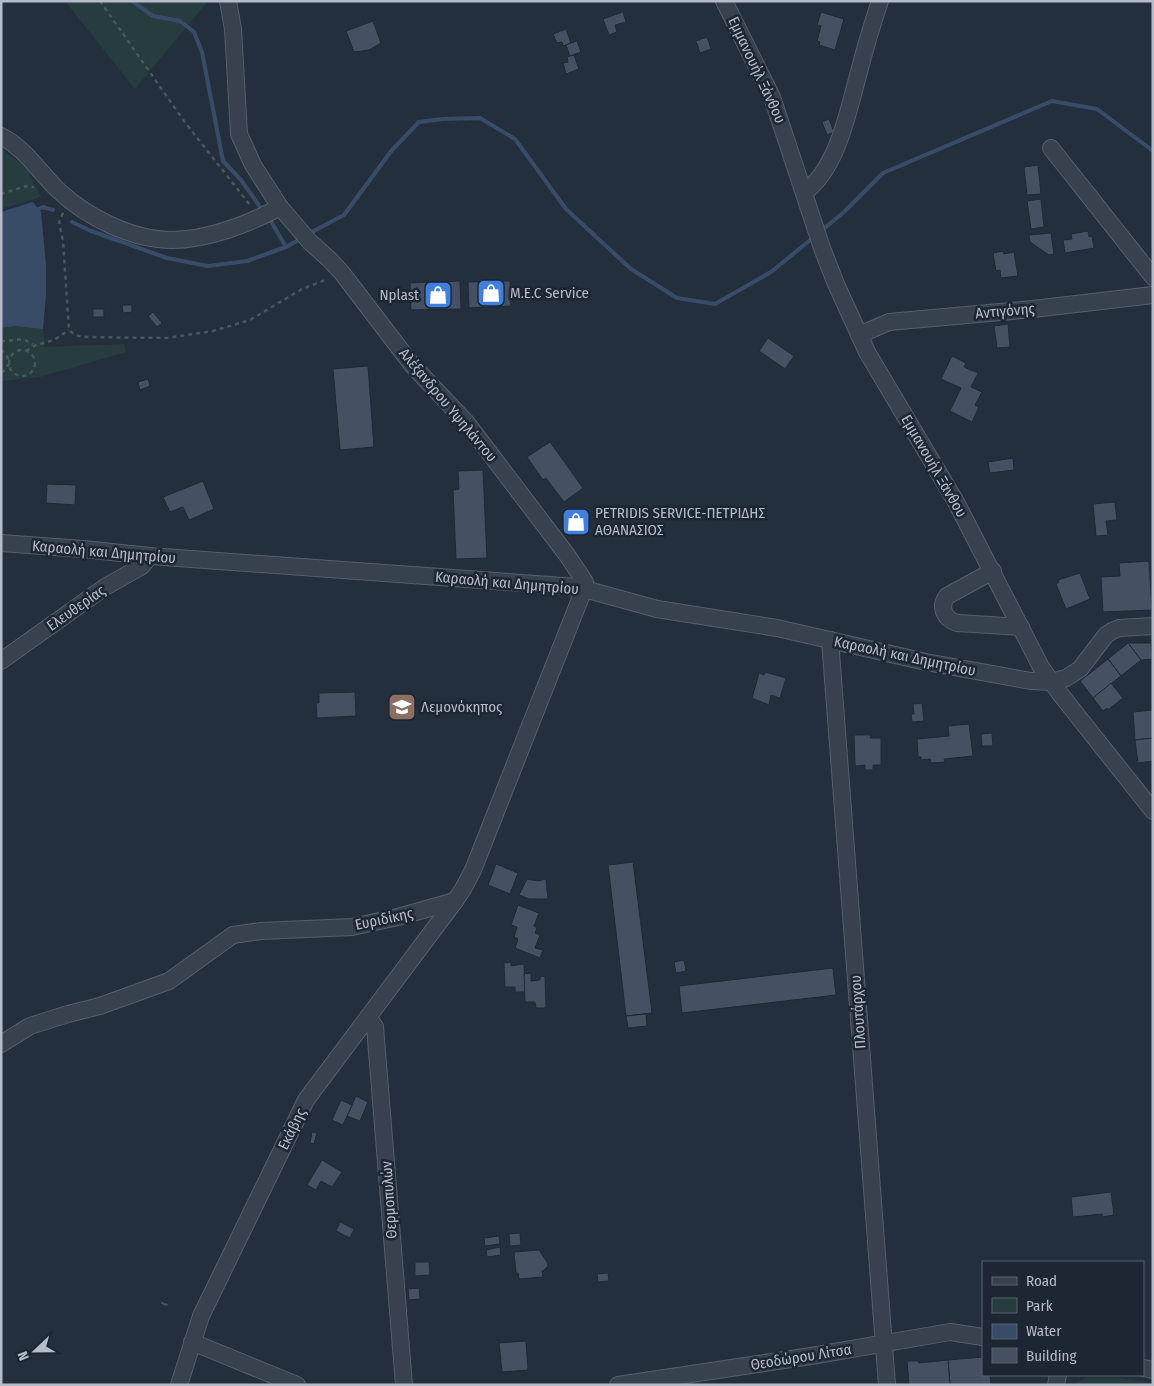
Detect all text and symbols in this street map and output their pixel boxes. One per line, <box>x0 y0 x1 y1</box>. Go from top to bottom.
street label: Εμμανουήλ Ξάνθου <box>724 14 790 126</box>
shop icon: M.E.C Service <box>476 278 506 308</box>
shop icon: Nplast <box>423 280 453 310</box>
place label: M.E.C Service <box>510 284 589 302</box>
place label: Nplast <box>379 286 419 304</box>
street label: Αντιγόνης <box>975 299 1036 323</box>
street label: Αλέξανδρου Υψηλάντου <box>395 344 501 466</box>
street label: Εμμανουήλ Ξάνθου <box>897 411 971 521</box>
place label: PETRIDIS SERVICE-ΠΕΤΡΙΔΗΣ ΑΘΑΝΑΣΙΟΣ <box>595 504 765 539</box>
shop icon: PETRIDIS SERVICE-ΠΕΤΡΙΔΗΣ ΑΘΑΝΑΣΙΟΣ <box>561 507 591 537</box>
street label: Καραολή και Δημητρίου <box>31 537 177 567</box>
street label: Καραολή και Δημητρίου <box>434 568 580 598</box>
street label: Ελευθερίας <box>43 581 109 635</box>
street label: Καραολή και Δημητρίου <box>832 632 978 680</box>
school or university icon: Λεμονόκηπος <box>387 692 417 722</box>
place label: Λεμονόκηπος <box>421 698 503 716</box>
street label: Ευριδίκης <box>353 904 415 934</box>
street label: Πλουτάρχου <box>846 975 870 1049</box>
street label: Εκάβης <box>274 1105 310 1153</box>
street label: Θερμοπυλών <box>377 1160 401 1240</box>
legend <box>982 1261 1144 1376</box>
text: Road <box>1026 1272 1057 1290</box>
text: Park <box>1026 1297 1053 1315</box>
text: Water <box>1026 1322 1062 1340</box>
north arrow <box>10 1326 60 1376</box>
street label: Θεοδώρου Λίτσα <box>749 1340 853 1374</box>
text: Building <box>1026 1347 1077 1365</box>
text: N <box>14 1349 33 1363</box>

